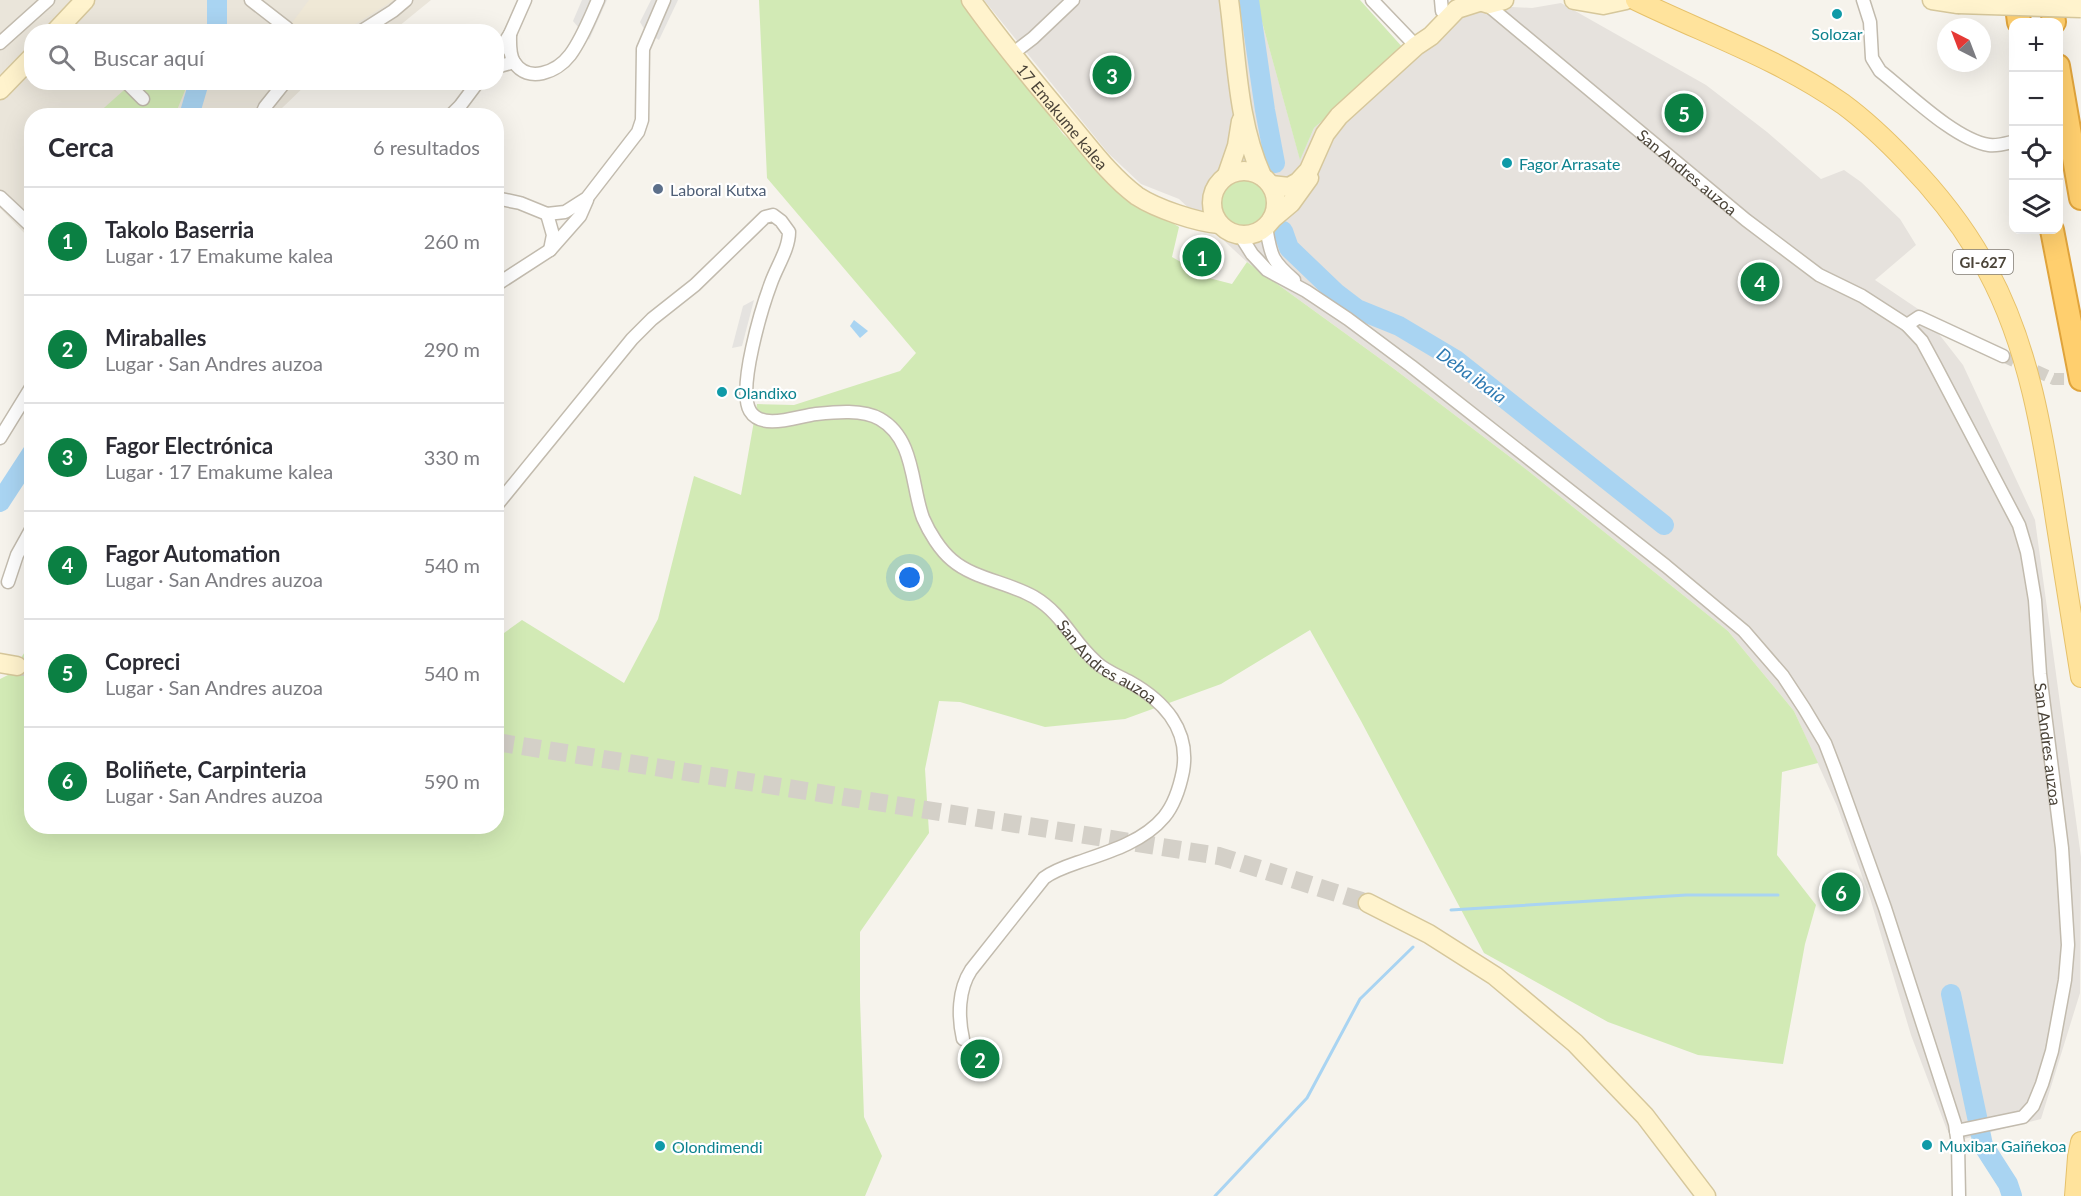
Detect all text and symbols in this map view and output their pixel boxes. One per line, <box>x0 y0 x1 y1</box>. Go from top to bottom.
marker: Solozar <box>1830 7 1844 21</box>
north arrow <box>1937 18 1991 72</box>
map controls <box>2009 18 2063 234</box>
button: + <box>2009 18 2063 72</box>
search box <box>24 24 504 90</box>
place label: Solozar <box>1811 24 1863 43</box>
icon: search <box>45 41 78 74</box>
text: Buscar aquí <box>93 44 204 71</box>
pin: 3 <box>1092 52 1132 98</box>
street label: 17 Emakume kalea <box>1013 59 1112 173</box>
button: − <box>2009 72 2063 126</box>
pin: 5 <box>1664 90 1704 136</box>
street label: San Andres auzoa <box>1634 125 1741 218</box>
button: locate <box>2009 126 2063 180</box>
text: Cerca <box>48 131 114 163</box>
text: 6 resultados <box>373 135 480 159</box>
place label: Fagor Arrasate <box>1519 154 1620 173</box>
marker: Fagor Arrasate <box>1500 156 1514 170</box>
place label: Laboral Kutxa <box>670 180 767 199</box>
button: layers <box>2009 180 2063 234</box>
marker: Laboral Kutxa <box>651 182 665 196</box>
text: Takolo Baserria <box>105 216 254 243</box>
text: 1 <box>62 229 73 253</box>
text: 260 m <box>424 229 480 253</box>
pin: 1 <box>1182 234 1222 280</box>
text: Lugar · 17 Emakume kalea <box>105 243 333 267</box>
road number: GI-627 <box>1953 250 2013 274</box>
pin: 4 <box>1740 260 1780 304</box>
text: Miraballes <box>105 324 206 351</box>
text: 2 <box>62 337 73 361</box>
text: 290 m <box>424 337 480 361</box>
water label: Deba ibaia <box>1433 342 1511 408</box>
text: Lugar · San Andres auzoa <box>105 351 323 375</box>
place label: Olandixo <box>734 383 797 402</box>
marker: Olandixo <box>715 385 729 399</box>
text: Fagor Electrónica <box>105 432 273 459</box>
text: 3 <box>62 445 73 469</box>
text: 330 m <box>424 445 480 469</box>
text: Lugar · 17 Emakume kalea <box>105 459 333 483</box>
text: Fagor Automation <box>105 540 280 567</box>
text: 4 <box>62 553 73 577</box>
text: 540 m <box>424 553 480 577</box>
your location <box>895 563 924 592</box>
text: Lugar · San Andres auzoa <box>105 567 323 591</box>
street label: San Andres auzoa <box>1054 615 1161 707</box>
text: Copreci <box>105 648 180 675</box>
text: 5 <box>62 661 73 685</box>
text: 540 m <box>424 661 480 685</box>
text: Lugar · San Andres auzoa <box>105 675 323 699</box>
street label: San Andres auzoa <box>2032 681 2066 807</box>
text: Boliñete, Carpinteria <box>105 756 306 783</box>
text: 6 <box>62 769 73 793</box>
text: 590 m <box>424 769 480 793</box>
text: Lugar · San Andres auzoa <box>105 783 323 807</box>
pin: 6 <box>1822 870 1860 914</box>
pin: 2 <box>960 1036 1000 1082</box>
place label: Muxibar Gaiñekoa <box>1939 1136 2066 1155</box>
place label: Olondimendi <box>672 1137 763 1156</box>
marker: Muxibar Gaiñekoa <box>1920 1138 1934 1152</box>
marker: Olondimendi <box>653 1139 667 1153</box>

